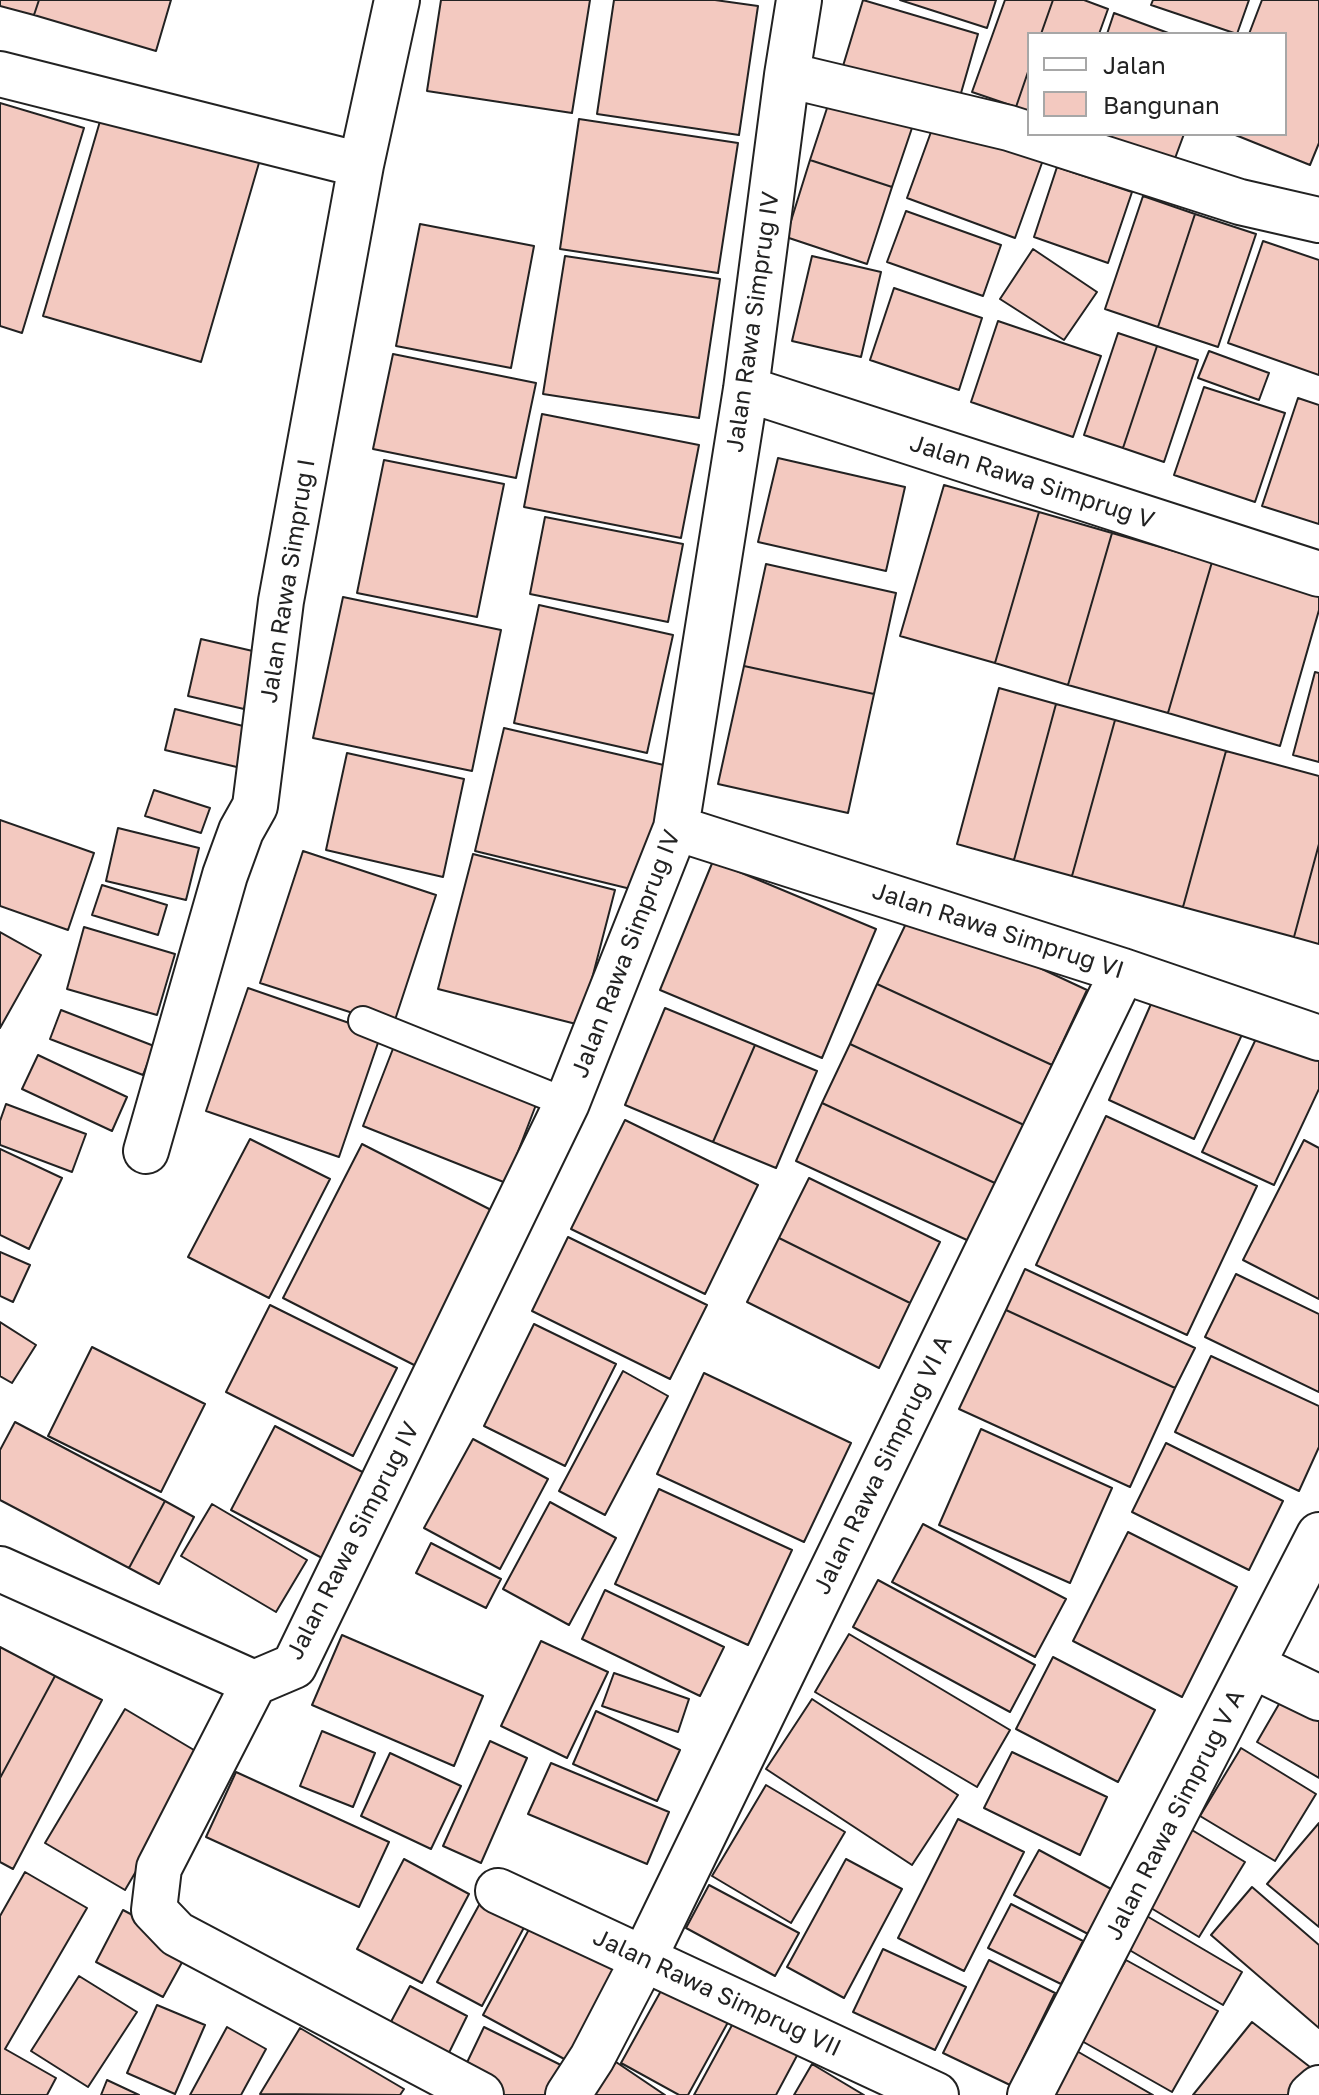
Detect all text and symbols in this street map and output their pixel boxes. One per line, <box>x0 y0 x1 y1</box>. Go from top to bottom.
legend <box>1027 32 1287 136</box>
text: Jalan <box>1103 50 1166 79</box>
text: Bangunan <box>1103 90 1220 119</box>
street label: Jalan Rawa Simprug IV <box>720 190 786 454</box>
street label: Jalan Rawa Simprug V <box>906 429 1158 535</box>
street label: Jalan Rawa Simprug I <box>254 457 322 705</box>
street label: Jalan Rawa Simprug IV <box>565 826 687 1082</box>
street label: Jalan Rawa Simprug VI <box>869 877 1127 985</box>
street label: Jalan Rawa Simprug VI A <box>808 1331 958 1599</box>
street label: Jalan Rawa Simprug IV <box>281 1417 425 1665</box>
street label: Jalan Rawa Simprug V A <box>1099 1685 1251 1945</box>
street label: Jalan Rawa Simprug VII <box>588 1923 846 2063</box>

